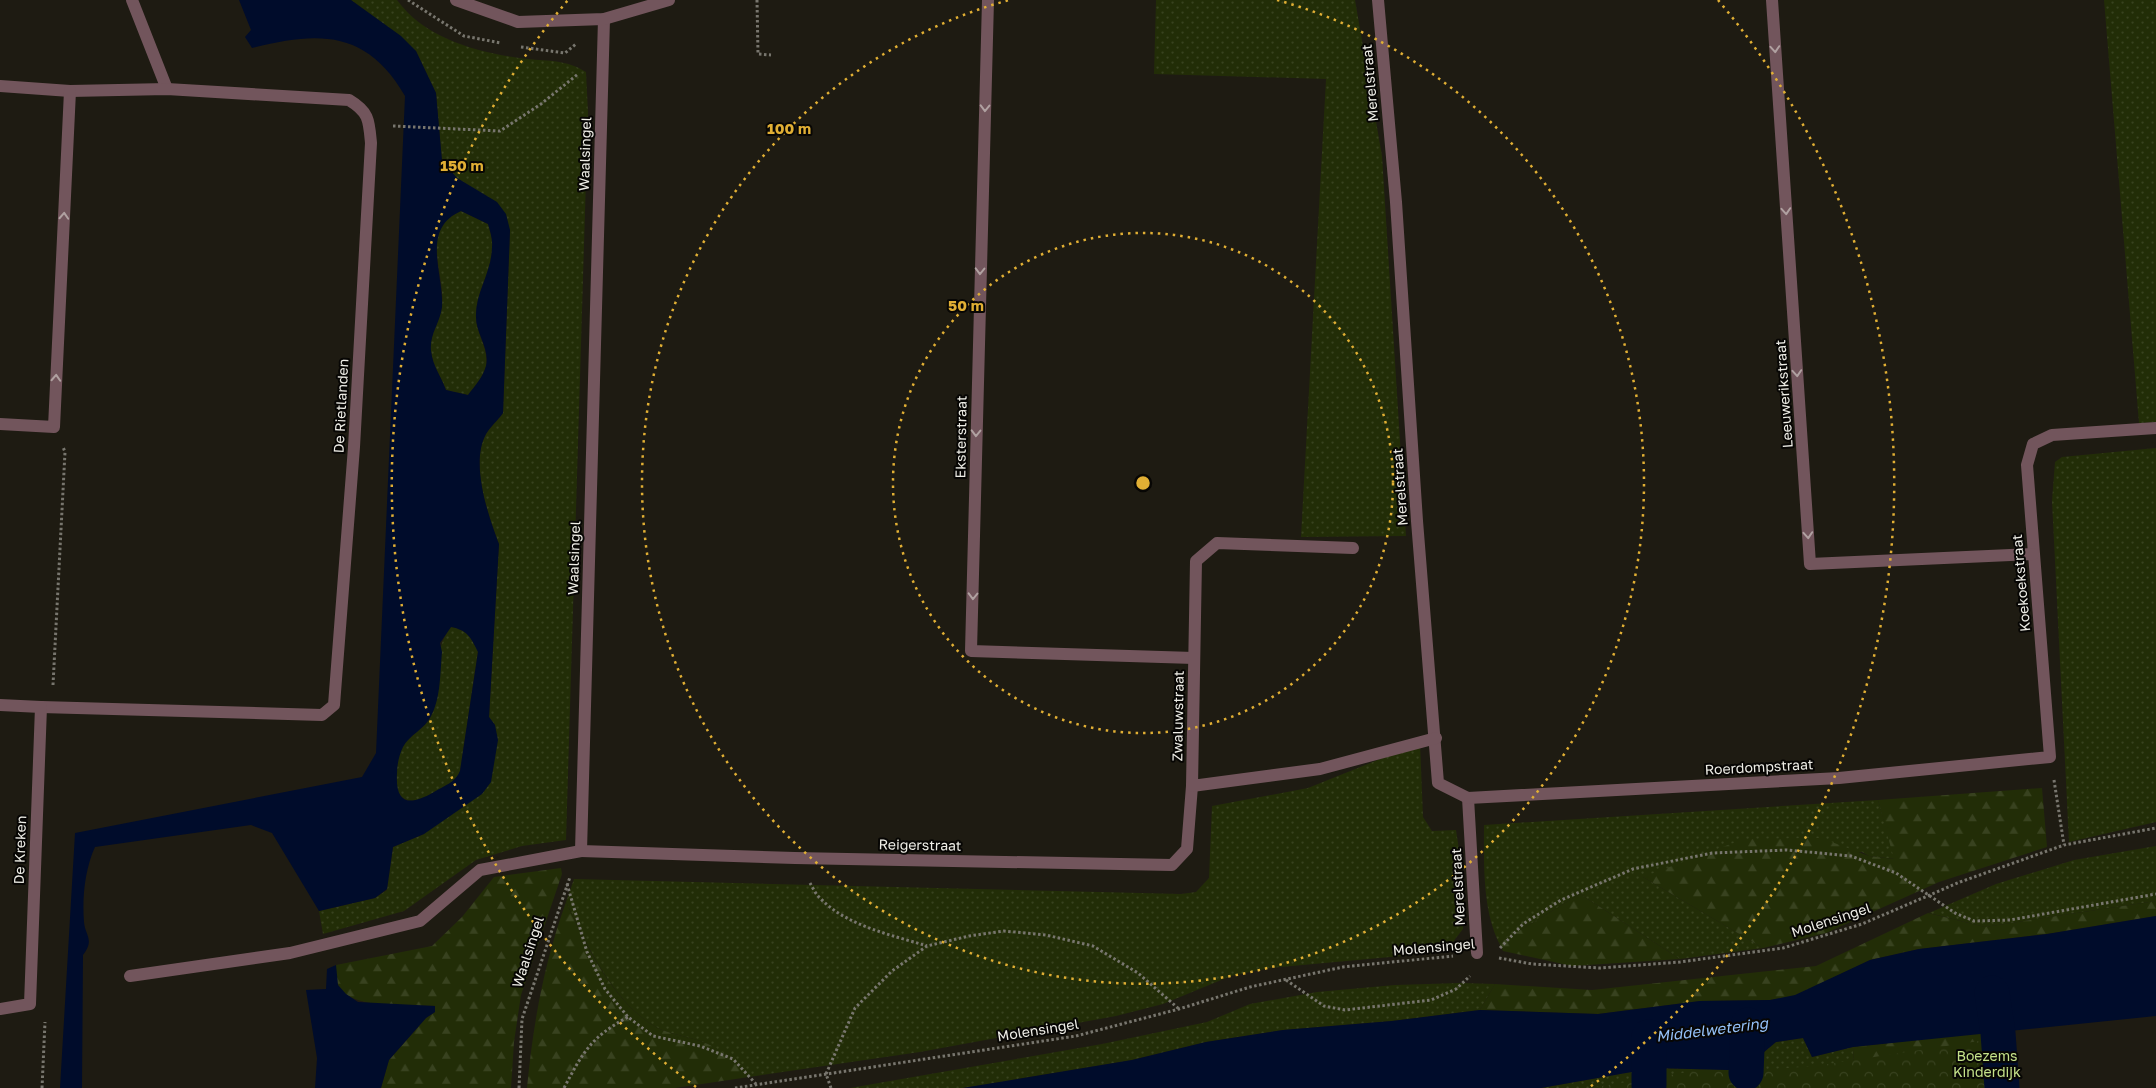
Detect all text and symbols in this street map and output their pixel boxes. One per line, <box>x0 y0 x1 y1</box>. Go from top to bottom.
street label: Merelstraat <box>1358 44 1381 122</box>
one-way arrow <box>1770 45 1781 53</box>
one-way arrow <box>979 105 990 113</box>
street label: Waalsingel <box>575 117 594 191</box>
text: 100 m <box>767 119 811 137</box>
text: 150 m <box>440 156 484 174</box>
one-way arrow <box>1781 207 1792 215</box>
one-way arrow <box>59 212 70 220</box>
one-way arrow <box>975 267 986 275</box>
text: 50 m <box>948 296 984 314</box>
street label: Leeuwerikstraat <box>1771 339 1796 449</box>
street label: De Rietlanden <box>330 358 351 454</box>
one-way arrow <box>1792 369 1803 377</box>
one-way arrow <box>51 374 61 382</box>
street label: Eksterstraat <box>951 396 970 478</box>
one-way arrow <box>971 430 982 438</box>
street label: Merelstraat <box>1388 448 1411 526</box>
centre of rings <box>1134 474 1152 492</box>
street label: Waalsingel <box>564 521 583 595</box>
one-way arrow <box>1802 531 1813 539</box>
street label: Koekoekstraat <box>2008 534 2033 632</box>
one-way arrow <box>967 592 978 600</box>
street label: Zwaluwstraat <box>1168 670 1187 762</box>
street label: Roerdompstraat <box>1704 755 1814 778</box>
street label: De Kreken <box>10 815 29 885</box>
street label: Reigerstraat <box>878 835 962 854</box>
street label: Merelstraat <box>1447 848 1468 926</box>
street label: Molensingel <box>1789 899 1873 940</box>
street label: Waalsingel <box>508 914 547 990</box>
street label: Molensingel <box>1392 934 1476 959</box>
water label: Middelwetering <box>1655 1013 1771 1046</box>
street label: Molensingel <box>996 1015 1080 1044</box>
park label: Boezems Kinderdijk <box>1953 1047 2021 1080</box>

